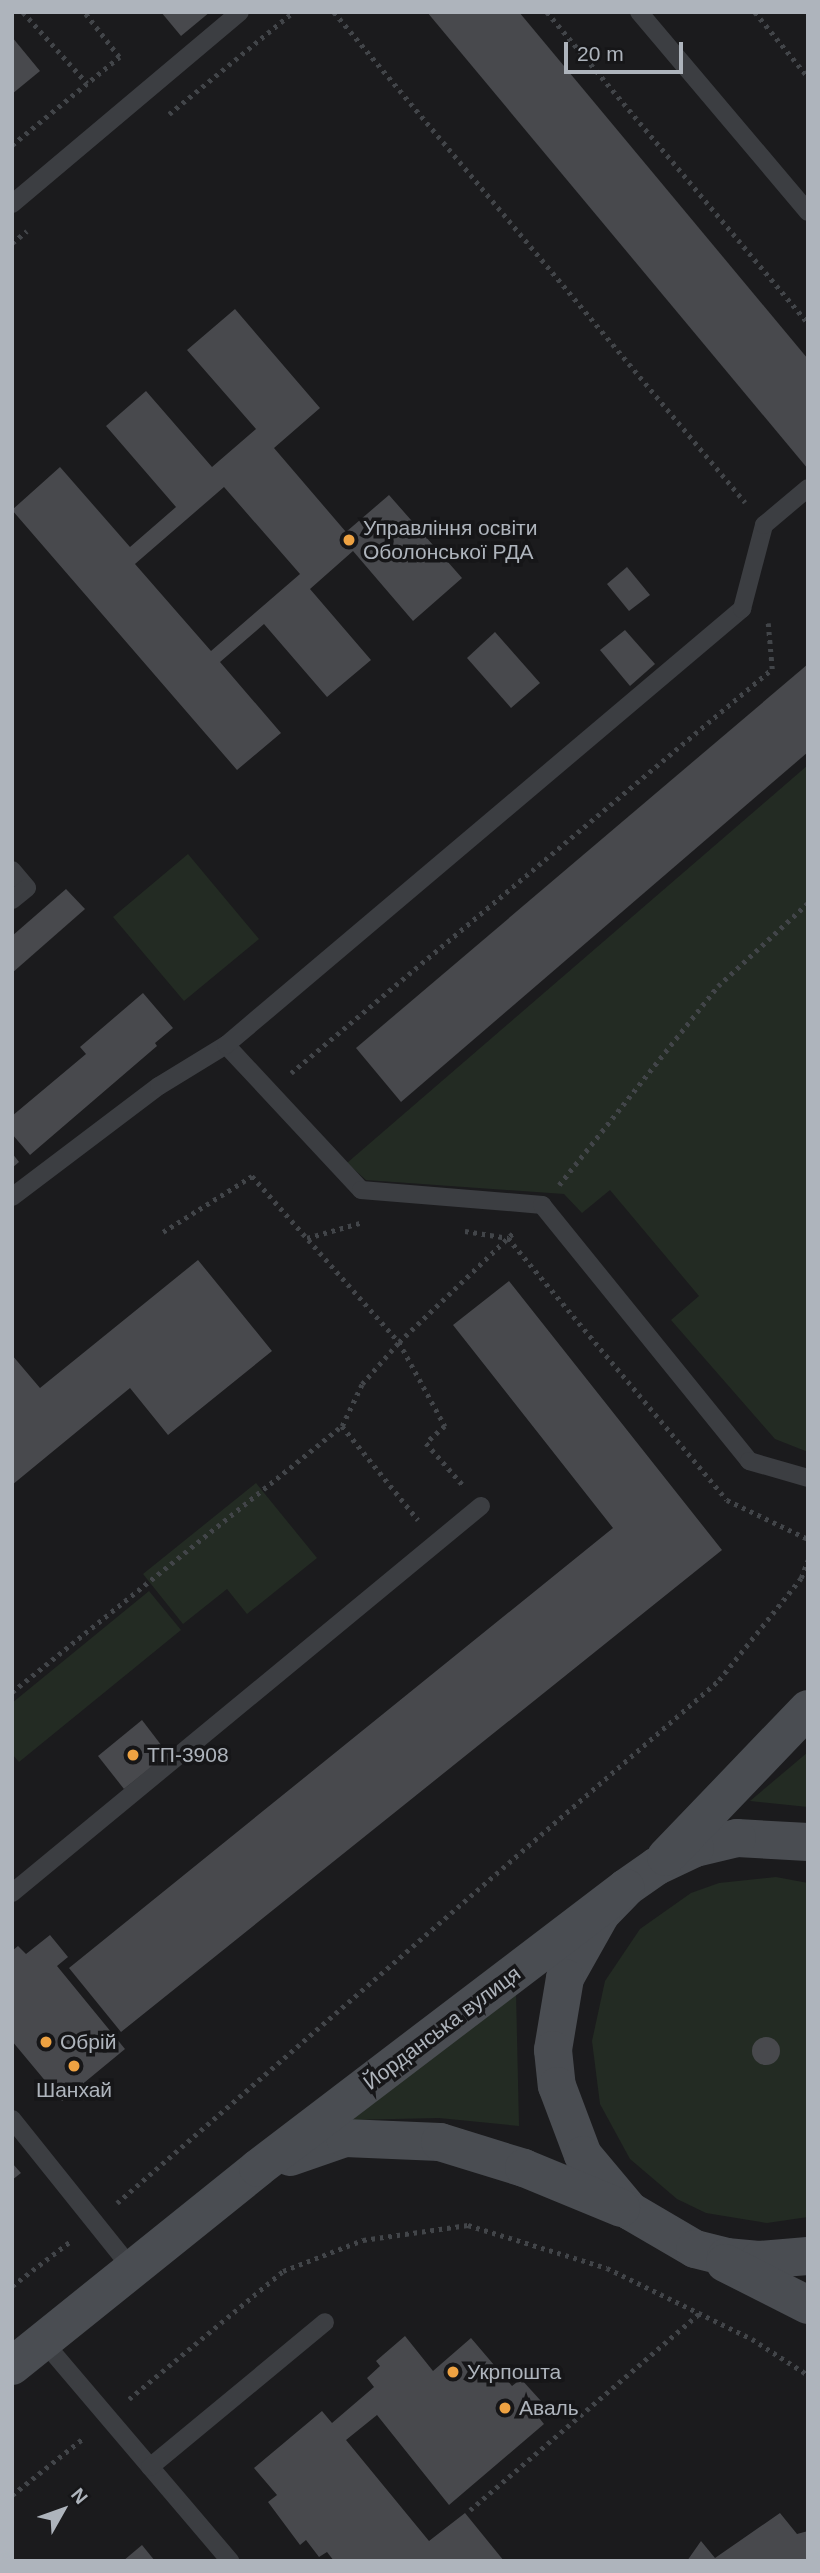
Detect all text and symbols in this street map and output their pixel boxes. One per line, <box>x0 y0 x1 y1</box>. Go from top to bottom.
scale bar <box>568 28 687 72</box>
text: 20 m <box>577 42 624 65</box>
place label: Управління освіти Оболонської РДА <box>363 515 537 565</box>
marker: Управління освіти Оболонської РДА <box>341 532 357 548</box>
place label: ТП-3908 <box>147 1742 229 1768</box>
marker: ТП-3908 <box>125 1747 141 1763</box>
street label: Йорданська вулиця <box>358 1961 526 2095</box>
place label: Обрій <box>60 2029 116 2055</box>
marker: Обрій <box>38 2034 54 2050</box>
marker: Шанхай <box>66 2058 82 2074</box>
place label: Шанхай <box>36 2077 112 2103</box>
place label: Укрпошта <box>467 2359 561 2385</box>
marker: Укрпошта <box>445 2364 461 2380</box>
place label: Аваль <box>519 2395 579 2421</box>
marker: Аваль <box>497 2400 513 2416</box>
north arrow <box>28 2475 98 2545</box>
text: N <box>67 2484 92 2508</box>

